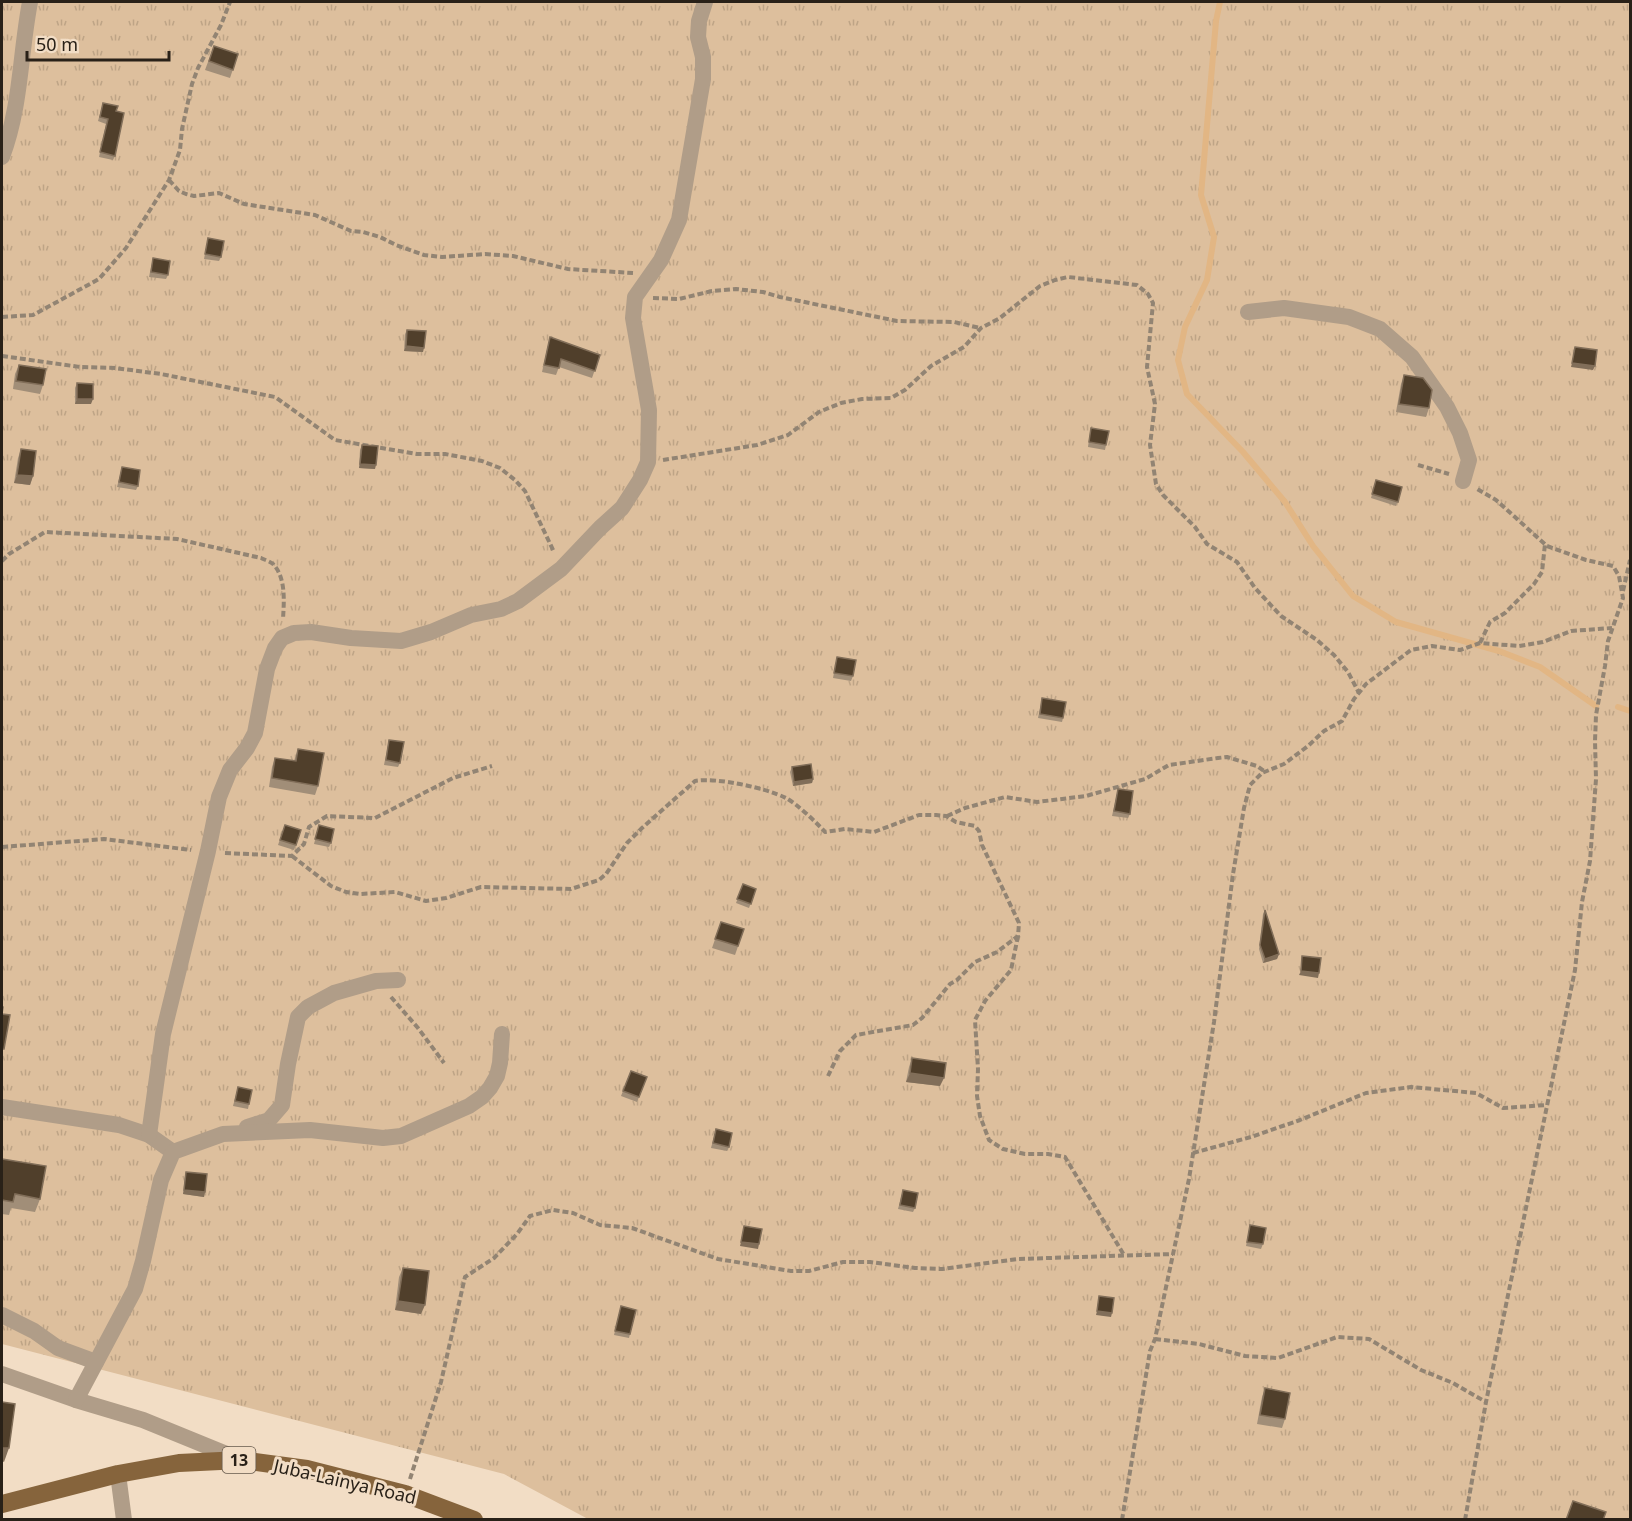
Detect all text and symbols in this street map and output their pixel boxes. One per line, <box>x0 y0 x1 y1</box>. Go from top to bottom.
scale bar <box>27 24 170 62</box>
text: 50 m <box>36 32 78 56</box>
road number: 13 <box>222 1447 256 1473</box>
street label: Juba-Lainya Road <box>270 1453 419 1509</box>

